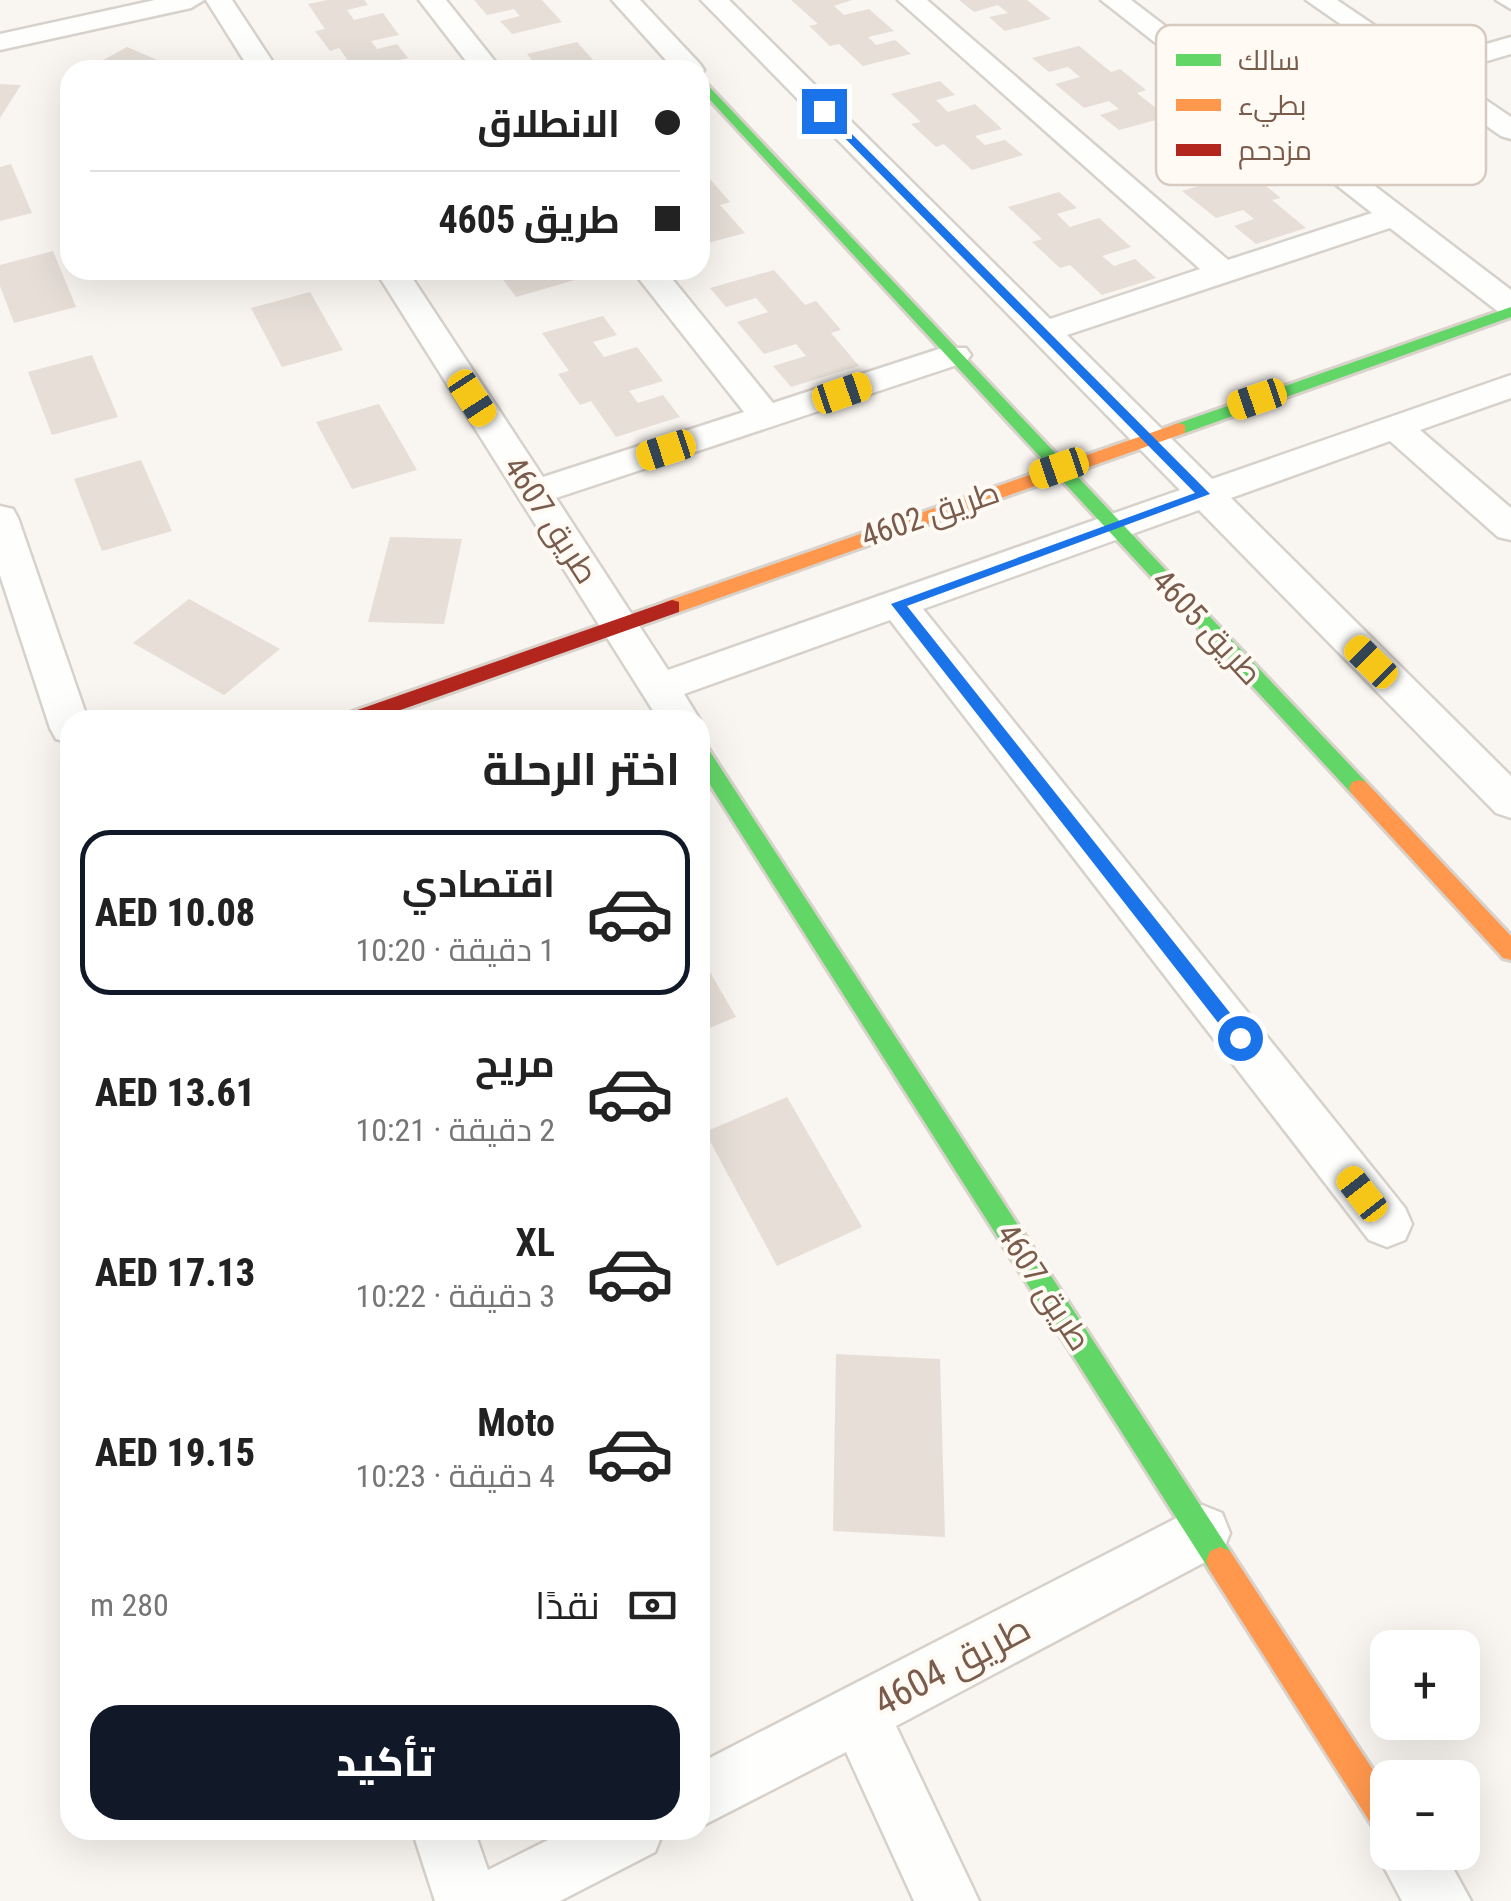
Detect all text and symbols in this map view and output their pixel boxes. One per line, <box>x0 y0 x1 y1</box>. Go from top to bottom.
legend <box>1156 25 1486 185</box>
text: سالك <box>1238 44 1300 77</box>
route end <box>802 89 847 134</box>
text: بطيء <box>1238 89 1306 127</box>
text: الانطلاق <box>477 102 620 146</box>
text: مزدحم <box>1238 134 1312 170</box>
text: طريق 4605 <box>438 198 620 242</box>
car <box>443 365 501 431</box>
car <box>809 369 875 417</box>
car <box>1224 375 1290 423</box>
car <box>633 426 699 474</box>
car <box>1026 444 1092 492</box>
street label: طريق 4607 <box>495 449 606 591</box>
street label: طريق 4602 <box>856 473 1004 556</box>
street label: طريق 4605 <box>1143 562 1270 693</box>
car <box>1339 630 1403 694</box>
text: اختر الرحلة <box>483 743 680 796</box>
text: اقتصادي <box>402 862 555 906</box>
icon: car <box>585 868 675 958</box>
text: AED 10.08 <box>95 891 255 935</box>
text: 1 دقيقة · 10:20 <box>355 931 555 969</box>
route start <box>1218 1016 1263 1061</box>
text: مريح <box>475 1042 555 1086</box>
icon: car <box>585 1048 675 1138</box>
text: AED 13.61 <box>95 1071 255 1115</box>
text: 2 دقيقة · 10:21 <box>355 1111 555 1149</box>
car <box>1332 1161 1392 1227</box>
street label: طريق 4607 <box>988 1216 1099 1358</box>
text: XL <box>516 1221 555 1265</box>
icon: car <box>585 1228 675 1318</box>
text: AED 17.13 <box>95 1251 255 1295</box>
text: 3 دقيقة · 10:22 <box>355 1277 555 1315</box>
text: Moto <box>477 1401 555 1445</box>
icon: car <box>585 1408 675 1498</box>
text: AED 19.15 <box>95 1431 255 1475</box>
text: 4 دقيقة · 10:23 <box>355 1457 555 1495</box>
icon: cash <box>625 1578 680 1633</box>
text: نقدًا <box>535 1584 600 1628</box>
text: 280 m <box>90 1586 169 1624</box>
street label: طريق 4604 <box>866 1606 1038 1725</box>
map controls <box>1370 1630 1480 1870</box>
button: + <box>1370 1630 1480 1740</box>
button: تأكيد <box>90 1705 680 1820</box>
button: − <box>1370 1760 1480 1870</box>

